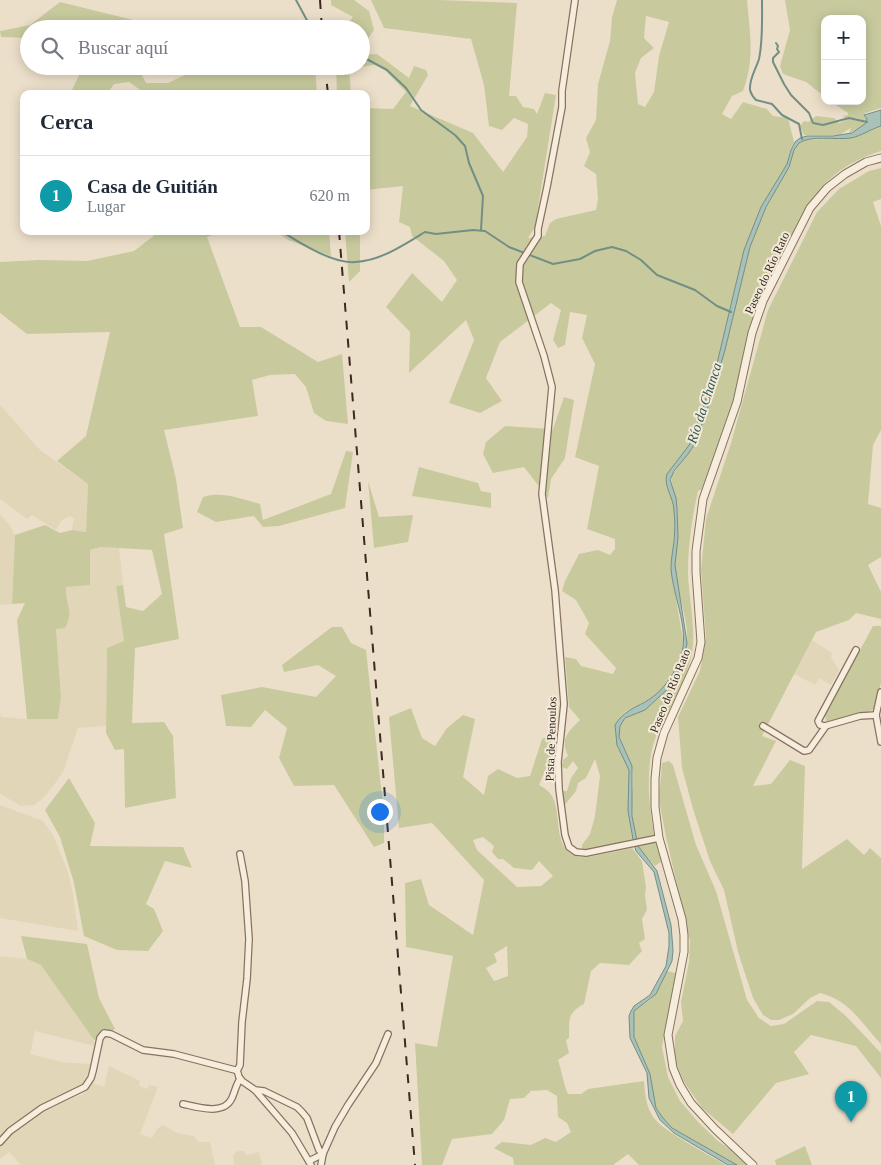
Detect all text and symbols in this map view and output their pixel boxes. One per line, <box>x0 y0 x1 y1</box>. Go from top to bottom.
map controls <box>821 15 866 105</box>
button: + <box>821 15 866 60</box>
search box <box>20 20 370 75</box>
icon: search <box>38 34 66 62</box>
text: Buscar aquí <box>78 37 168 58</box>
button: − <box>821 60 866 105</box>
text: Cerca <box>40 110 93 134</box>
text: Casa de Guitián <box>87 176 218 197</box>
text: 1 <box>52 187 60 204</box>
text: 620 m <box>310 187 350 204</box>
text: Lugar <box>87 198 125 215</box>
street label: Paseo do Río Rato <box>742 230 792 316</box>
water label: Río da Chanca <box>684 361 725 446</box>
street label: Paseo do Río Rato <box>647 647 693 735</box>
street label: Pista de Penoulos <box>543 696 559 782</box>
your location <box>367 799 393 825</box>
pin: 1 <box>835 1081 867 1122</box>

